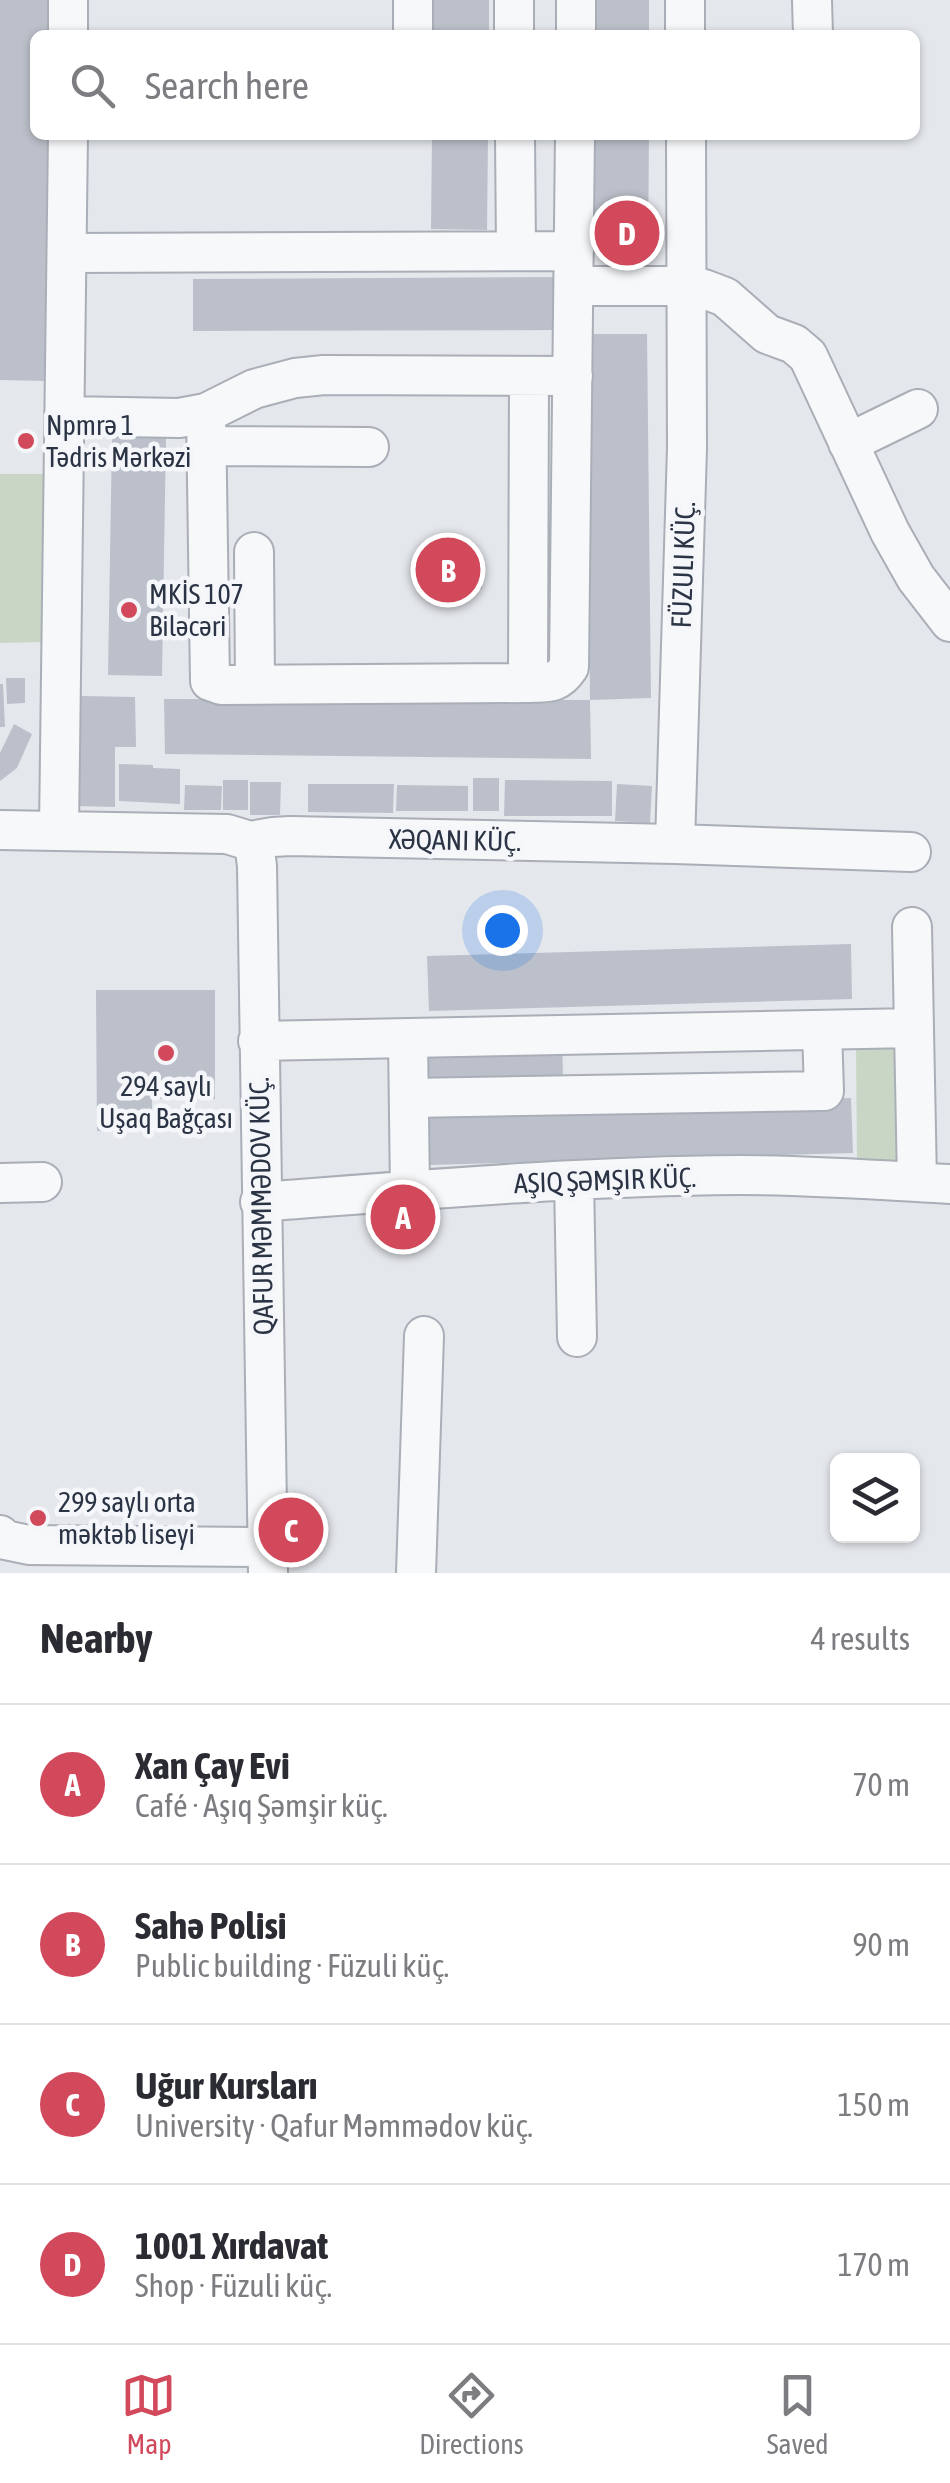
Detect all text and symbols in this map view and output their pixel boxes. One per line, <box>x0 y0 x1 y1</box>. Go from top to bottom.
search box <box>30 30 920 140</box>
icon: search <box>65 58 120 113</box>
text: Search here <box>145 64 309 107</box>
pin: D <box>594 196 660 270</box>
place label: Npmrə 1 Tədris Mərkəzi <box>46 409 191 473</box>
marker: Npmrə 1 Tədris Mərkəzi <box>15 430 37 452</box>
street label: FÜZULI KÜÇ. <box>665 501 701 629</box>
pin: B <box>416 532 480 608</box>
place label: MKİS 107 Biləcəri <box>149 578 244 642</box>
marker: MKİS 107 Biləcəri <box>118 599 140 621</box>
street label: XƏQANI KÜÇ. <box>389 823 521 857</box>
your location <box>477 905 528 956</box>
marker: 294 saylı Uşaq Bağçası <box>155 1042 177 1064</box>
place label: 294 saylı Uşaq Bağçası <box>99 1070 233 1134</box>
street label: QAFUR MƏMMƏDOV KÜÇ. <box>243 1077 279 1335</box>
street label: AŞIQ ŞƏMŞIR KÜÇ. <box>513 1161 697 1199</box>
pin: A <box>370 1180 436 1254</box>
map controls <box>830 1453 920 1543</box>
button: layers <box>830 1453 920 1543</box>
place label: 299 saylı orta məktəb liseyi <box>58 1486 196 1550</box>
pin: C <box>258 1492 324 1568</box>
marker: 299 saylı orta məktəb liseyi <box>27 1507 49 1529</box>
text: Nearby <box>40 1614 153 1662</box>
text: 4 results <box>811 1620 910 1657</box>
text: Xan Çay Evi <box>135 1744 290 1787</box>
text: A <box>65 1766 80 1803</box>
text: 70 m <box>852 1766 910 1803</box>
text: Café · Aşıq Şəmşir küç. <box>135 1787 388 1824</box>
text: Sahə Polisi <box>135 1904 287 1947</box>
text: B <box>65 1926 80 1963</box>
text: 90 m <box>852 1926 910 1963</box>
text: Public building · Füzuli küç. <box>135 1947 449 1984</box>
text: Uğur Kursları <box>135 2064 317 2107</box>
text: C <box>65 2086 80 2123</box>
text: 150 m <box>837 2086 910 2123</box>
text: University · Qafur Məmmədov küç. <box>135 2107 533 2144</box>
text: 1001 Xırdavat <box>135 2224 328 2267</box>
text: D <box>64 2246 81 2283</box>
text: 170 m <box>837 2246 910 2283</box>
text: Shop · Füzuli küç. <box>135 2267 332 2304</box>
tab: Map <box>121 2368 176 2460</box>
tab: Directions <box>419 2368 524 2460</box>
tab: Saved <box>767 2368 829 2460</box>

